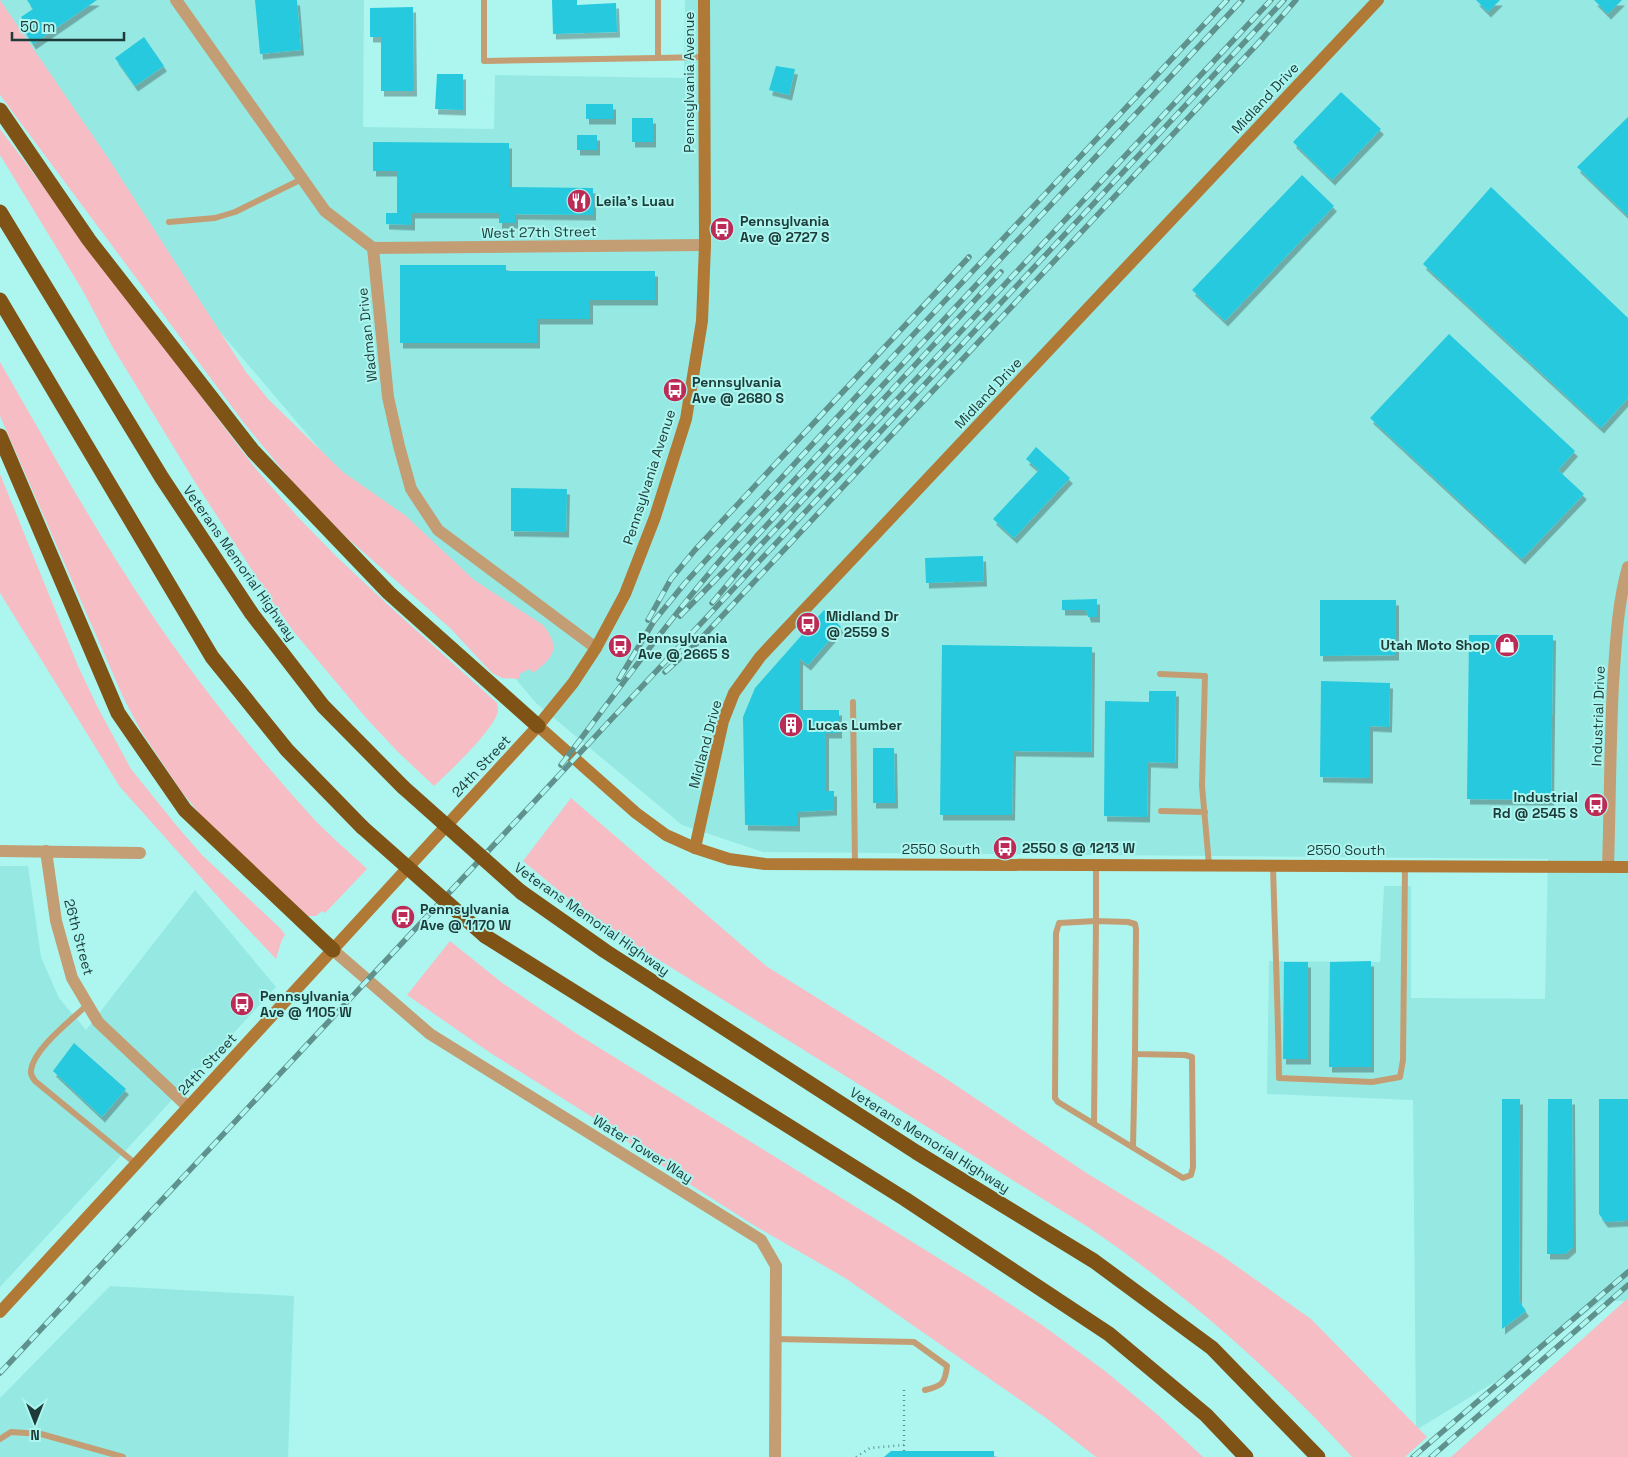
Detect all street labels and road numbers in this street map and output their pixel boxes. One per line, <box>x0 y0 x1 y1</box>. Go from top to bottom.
street label: Pennsylvania Avenue <box>680 11 698 153</box>
street label: Midland Drive <box>1227 59 1303 137</box>
street label: West 27th Street <box>481 222 597 242</box>
street label: Wadman Drive <box>353 287 381 383</box>
street label: Midland Drive <box>950 354 1026 432</box>
street label: Pennsylvania Avenue <box>619 407 679 547</box>
street label: Veterans Memorial Highway <box>179 482 301 644</box>
street label: Industrial Drive <box>1587 665 1609 767</box>
street label: Midland Drive <box>685 698 725 790</box>
street label: 24th Street <box>448 731 514 801</box>
street label: 2550 South <box>902 840 980 858</box>
street label: 2550 South <box>1307 841 1385 859</box>
street label: Veterans Memorial Highway <box>511 858 673 980</box>
street label: 26th Street <box>60 897 98 977</box>
street label: 24th Street <box>174 1029 240 1099</box>
street label: Veterans Memorial Highway <box>846 1083 1014 1197</box>
street label: Water Tower Way <box>590 1111 696 1187</box>

